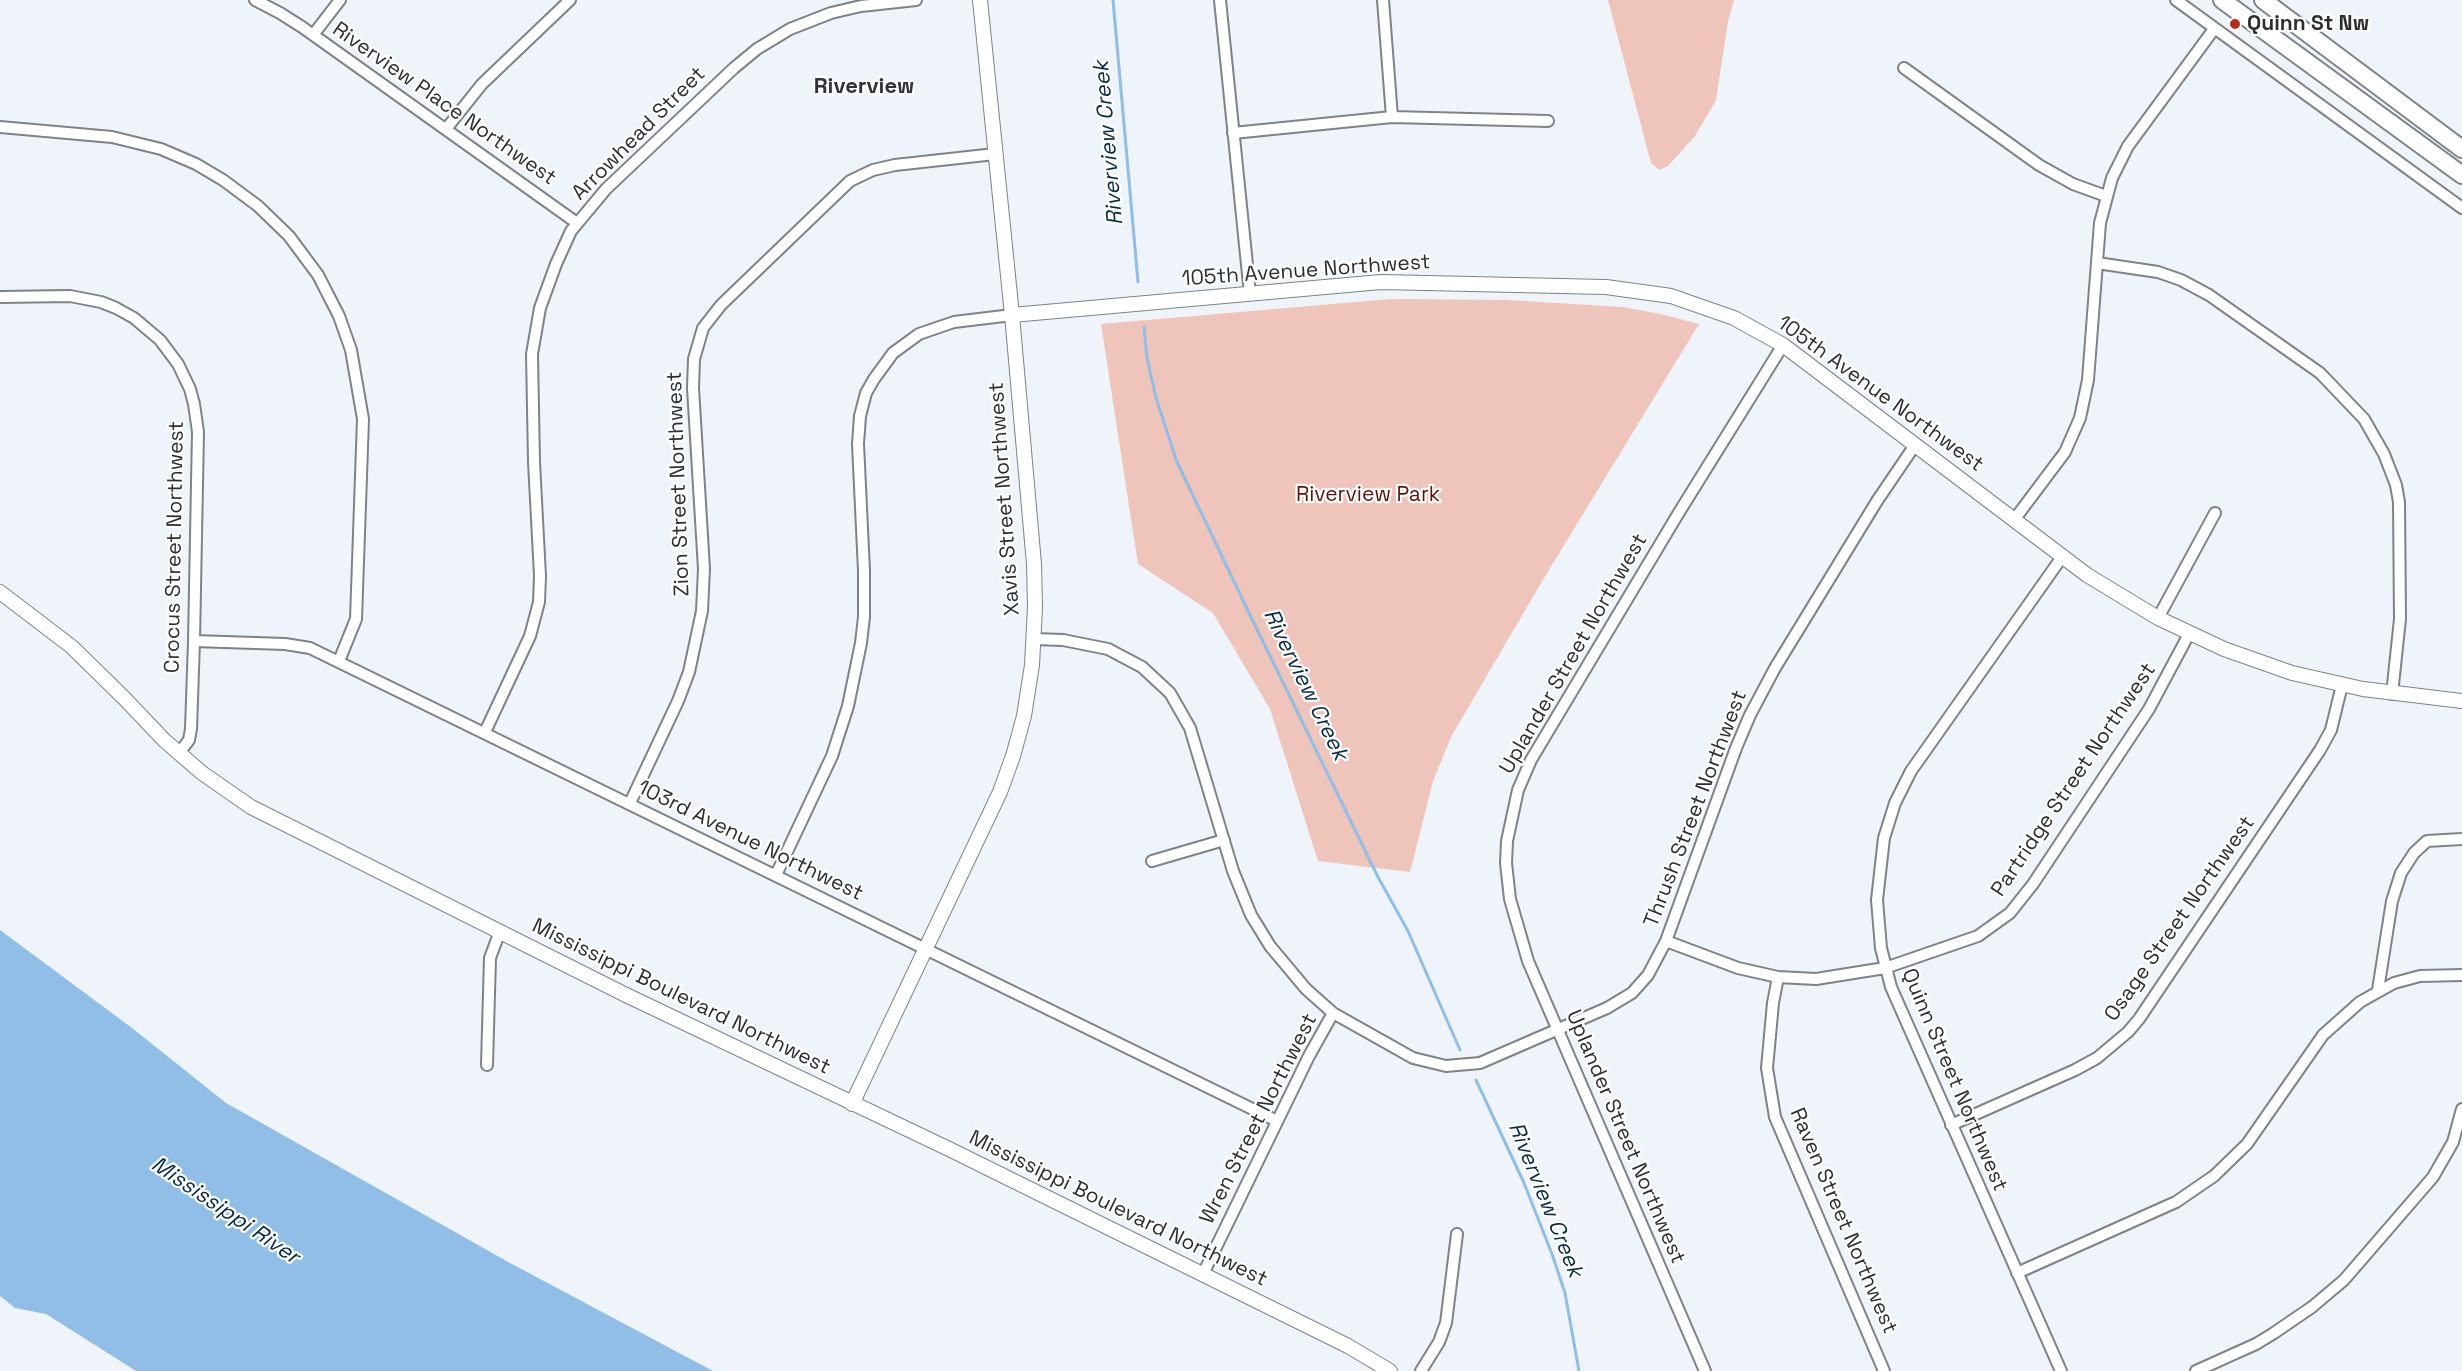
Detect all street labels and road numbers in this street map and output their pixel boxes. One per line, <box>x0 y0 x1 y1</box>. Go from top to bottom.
street label: Riverview Place Northwest <box>327 17 561 191</box>
street label: Arrowhead Street <box>567 62 711 206</box>
street label: 105th Avenue Northwest <box>1181 250 1431 292</box>
street label: 105th Avenue Northwest <box>1772 311 1988 477</box>
street label: Zion Street Northwest <box>662 371 696 597</box>
street label: Xavis Street Northwest <box>984 381 1026 617</box>
street label: Crocus Street Northwest <box>160 421 190 673</box>
street label: Uplander Street Northwest <box>1495 529 1653 779</box>
street label: Partridge Street Northwest <box>1986 658 2162 902</box>
street label: Thrush Street Northwest <box>1639 687 1753 931</box>
street label: 103rd Avenue Northwest <box>633 775 867 907</box>
street label: Osage Street Northwest <box>2100 812 2260 1026</box>
street label: Mississippi Boulevard Northwest <box>528 914 834 1080</box>
street label: Quinn Street Northwest <box>1896 965 2012 1195</box>
street label: Uplander Street Northwest <box>1560 1006 1690 1268</box>
street label: Wren Street Northwest <box>1195 1010 1323 1228</box>
street label: Raven Street Northwest <box>1784 1104 1902 1338</box>
street label: Mississippi Boulevard Northwest <box>965 1126 1271 1292</box>

